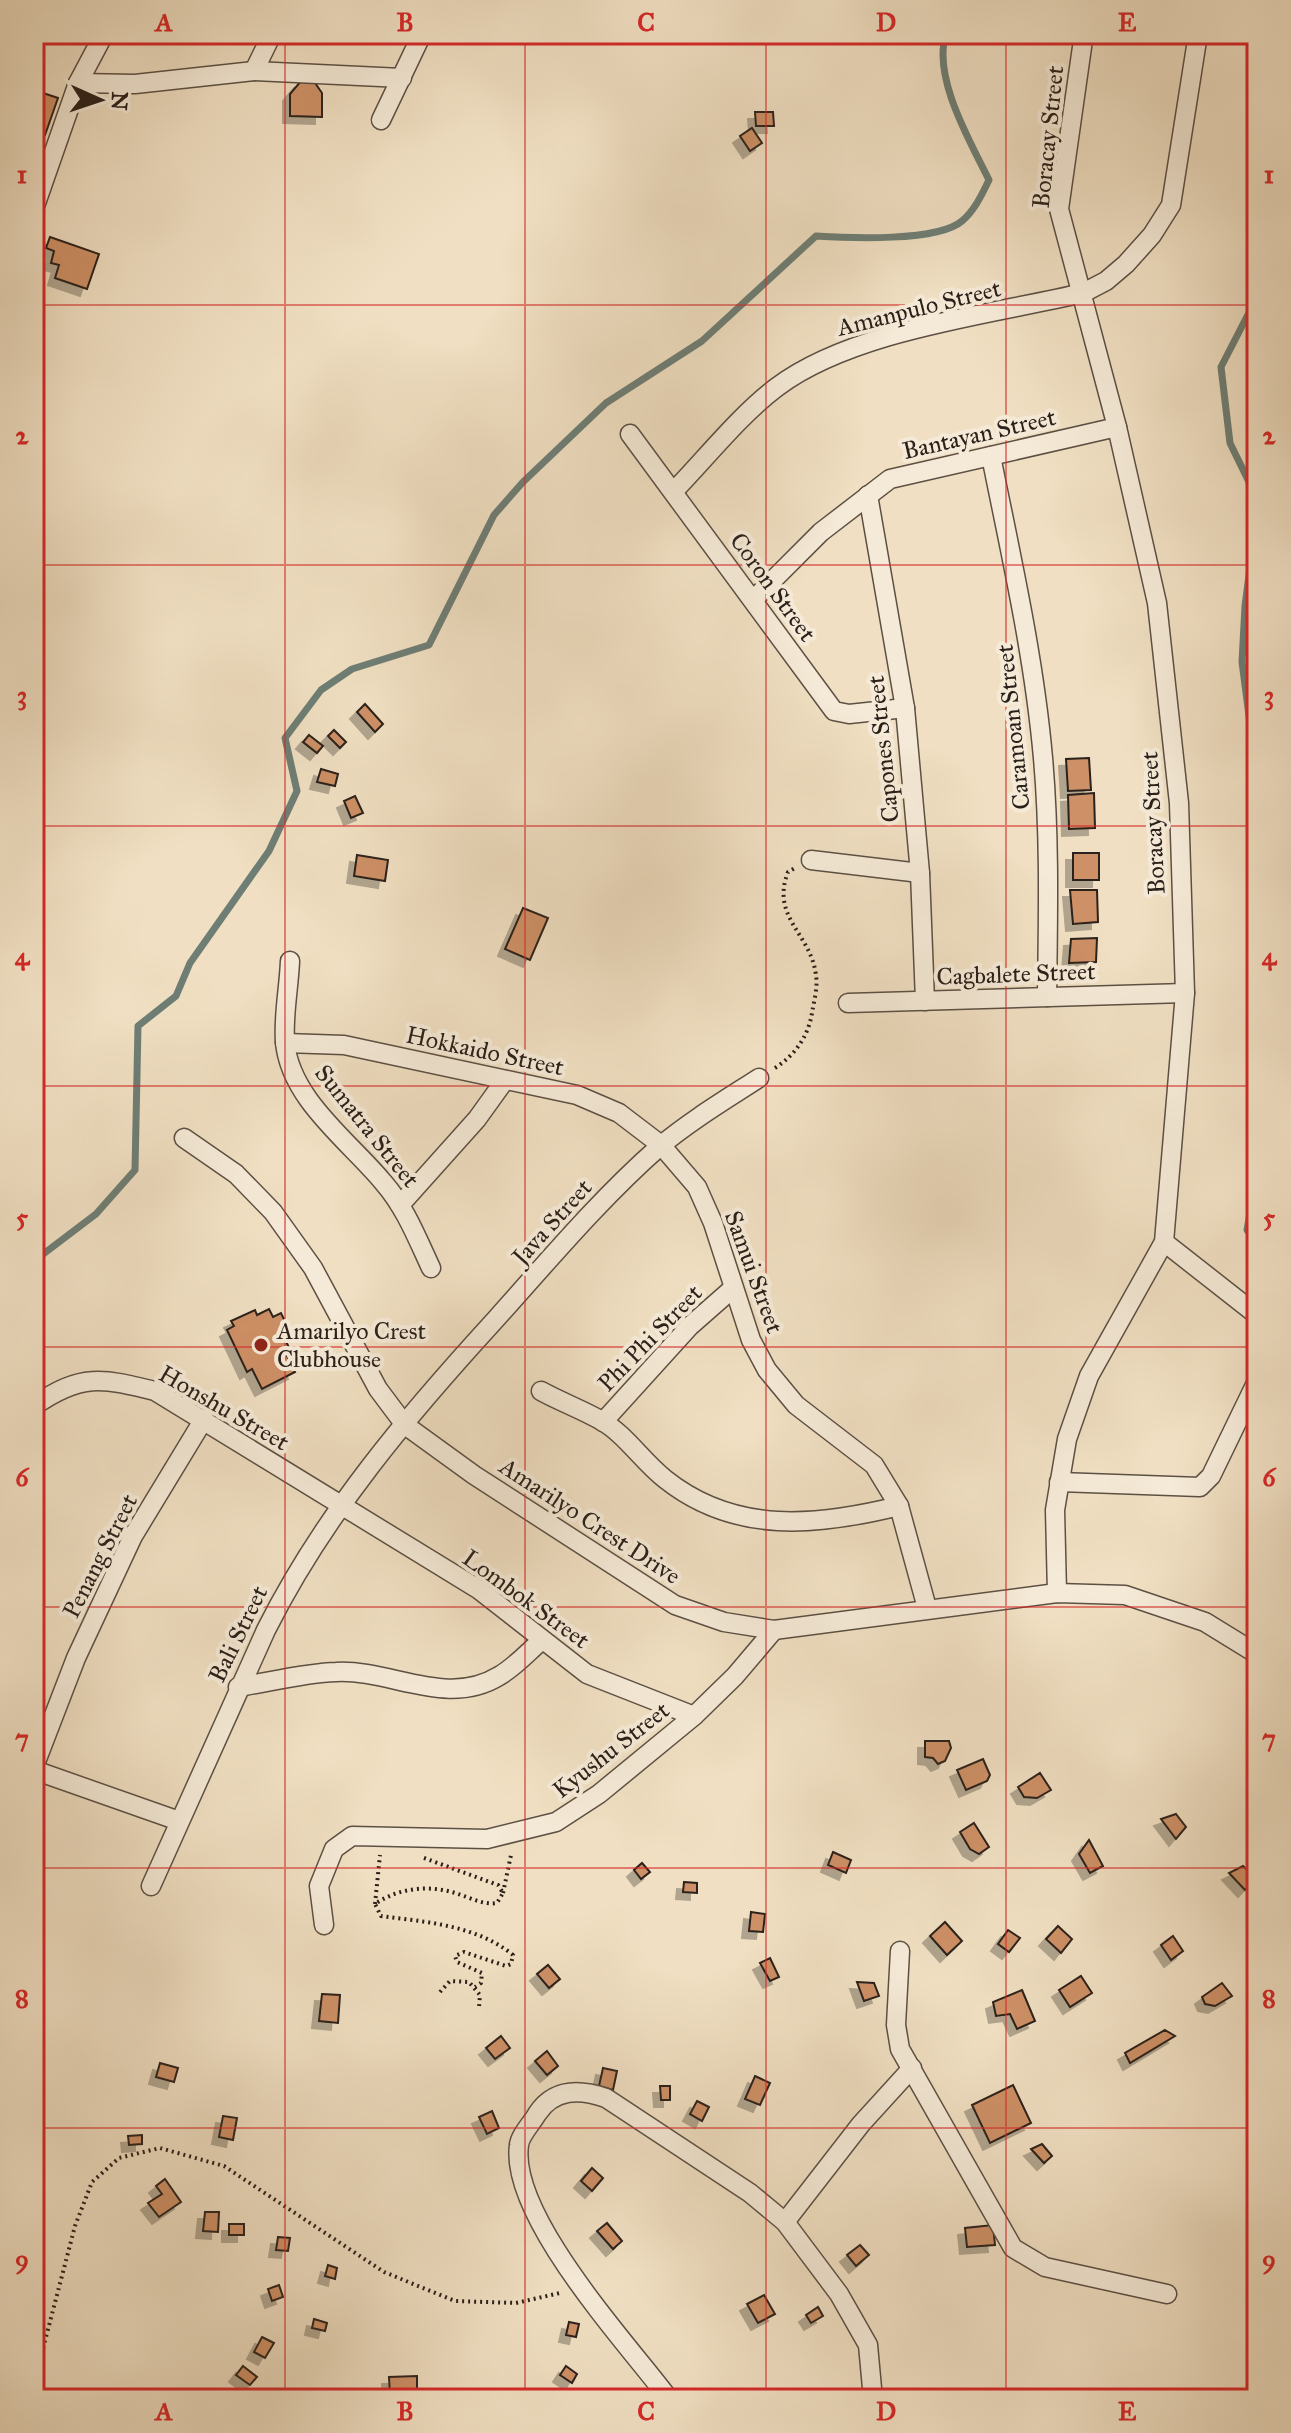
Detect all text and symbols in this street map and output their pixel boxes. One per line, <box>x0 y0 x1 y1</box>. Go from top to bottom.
text: A <box>153 6 173 38</box>
text: B <box>396 6 414 38</box>
text: C <box>637 6 655 38</box>
text: D <box>876 6 896 38</box>
text: E <box>1118 6 1137 38</box>
north arrow <box>60 60 140 140</box>
street label: Boracay Street <box>1026 64 1070 210</box>
text: N <box>105 91 133 111</box>
text: 1 <box>17 158 27 190</box>
text: 1 <box>1264 158 1274 190</box>
street label: Amanpulo Street <box>833 273 1004 343</box>
street label: Bantayan Street <box>899 402 1059 466</box>
text: 2 <box>16 419 30 451</box>
text: 2 <box>1263 419 1277 451</box>
street label: Coron Street <box>723 527 823 648</box>
street label: Caramoan Street <box>989 642 1037 811</box>
street label: Capones Street <box>860 674 906 824</box>
text: 3 <box>17 679 27 711</box>
text: 3 <box>1264 679 1274 711</box>
street label: Boracay Street <box>1134 750 1172 895</box>
text: 4 <box>15 940 31 972</box>
text: 4 <box>1262 940 1278 972</box>
street label: Cagbalete Street <box>936 956 1097 992</box>
street label: Hokkaido Street <box>403 1020 567 1082</box>
street label: Sumatra Street <box>308 1059 426 1194</box>
street label: Java Street <box>504 1172 599 1273</box>
text: 5 <box>16 1201 29 1233</box>
text: 5 <box>1263 1201 1276 1233</box>
street label: Samui Street <box>718 1207 790 1338</box>
street label: Phi Phi Street <box>592 1278 709 1398</box>
place label: Amarilyo Crest Clubhouse <box>276 1316 427 1374</box>
marker: Amarilyo Crest Clubhouse <box>252 1336 270 1354</box>
street label: Honshu Street <box>154 1359 295 1458</box>
street label: Amarilyo Crest Drive <box>493 1451 686 1591</box>
text: 6 <box>15 1461 30 1493</box>
text: 6 <box>1262 1461 1277 1493</box>
street label: Penang Street <box>56 1488 144 1623</box>
street label: Lombok Street <box>457 1543 596 1655</box>
street label: Bali Street <box>202 1580 274 1687</box>
street label: Kyushu Street <box>547 1695 676 1805</box>
text: 7 <box>15 1722 29 1754</box>
text: 7 <box>1262 1722 1276 1754</box>
text: 8 <box>15 1982 29 2014</box>
text: 8 <box>1262 1982 1276 2014</box>
text: 9 <box>15 2243 29 2275</box>
text: 9 <box>1262 2243 1276 2275</box>
text: A <box>153 2395 173 2427</box>
text: B <box>396 2395 414 2427</box>
text: C <box>637 2395 655 2427</box>
text: D <box>876 2395 896 2427</box>
text: E <box>1118 2395 1137 2427</box>

